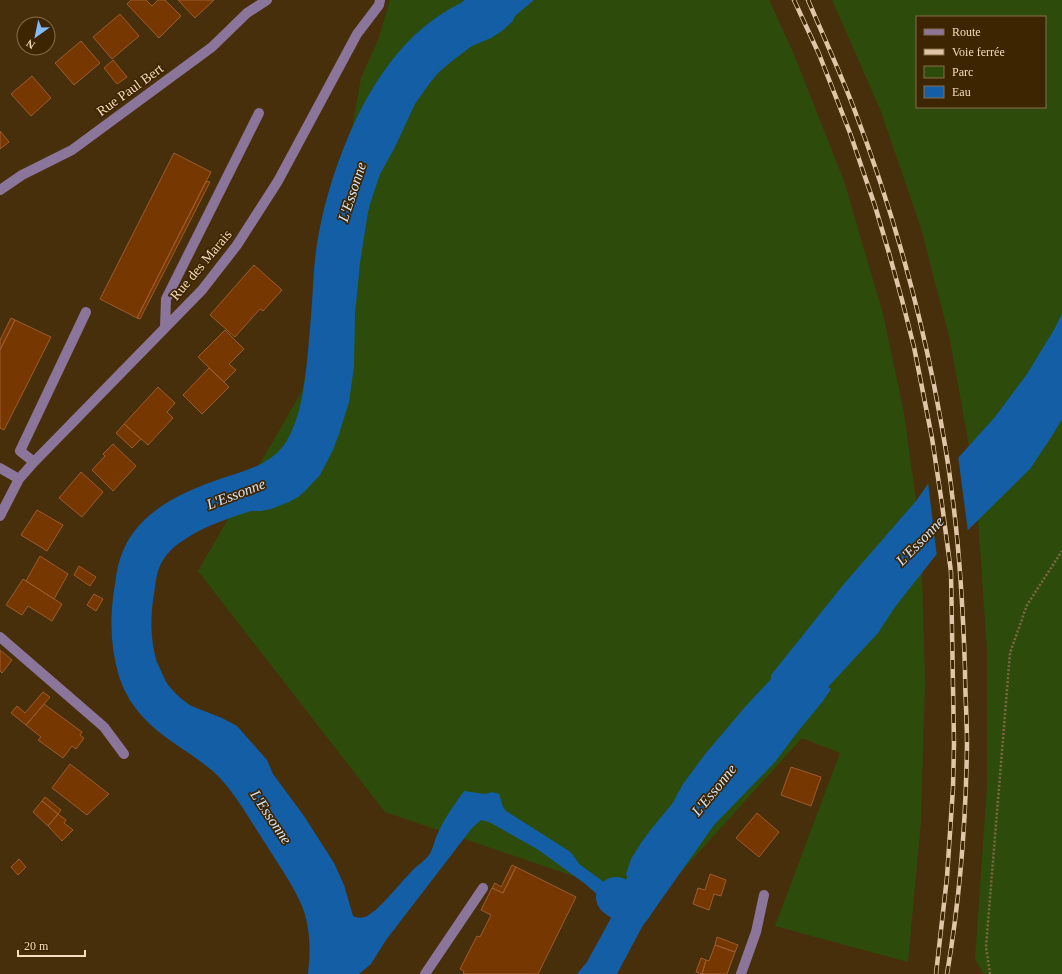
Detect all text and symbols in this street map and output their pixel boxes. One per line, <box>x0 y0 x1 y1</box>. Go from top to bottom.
north arrow <box>16 16 56 56</box>
legend <box>916 16 1046 108</box>
text: Route <box>952 25 981 39</box>
text: N <box>24 37 37 52</box>
text: Voie ferrée <box>952 45 1005 59</box>
street label: Rue Paul Bert <box>94 61 166 119</box>
text: Parc <box>952 65 973 79</box>
text: Eau <box>952 85 971 99</box>
water label: L'Essonne <box>335 160 369 225</box>
street label: Rue des Marais <box>167 227 235 303</box>
water label: L'Essonne <box>203 475 268 513</box>
water label: L'Essonne <box>892 513 947 569</box>
water label: L'Essonne <box>688 761 740 820</box>
water label: L'Essonne <box>247 786 295 847</box>
scale bar <box>18 932 85 958</box>
text: 20 m <box>24 939 49 953</box>

